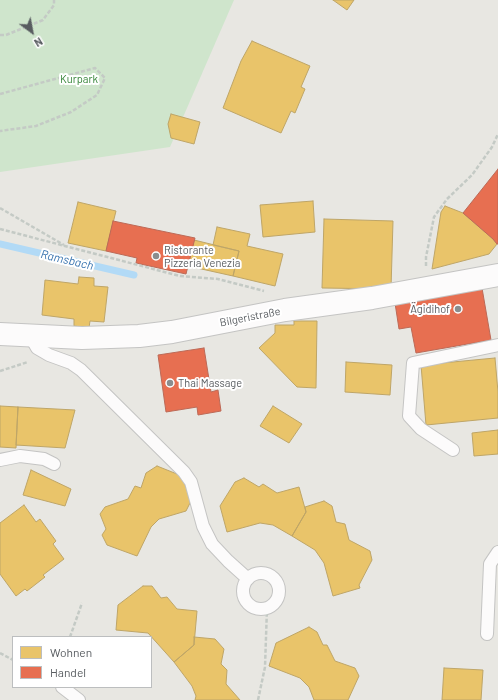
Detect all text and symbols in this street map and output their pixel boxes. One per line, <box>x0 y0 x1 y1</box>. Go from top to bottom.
north arrow <box>12 12 52 52</box>
text: N <box>32 35 45 50</box>
park label: Kurpark <box>60 72 98 86</box>
place label: Ristorante Pizzeria Venezia <box>164 243 240 269</box>
water label: Ramsbach <box>39 247 95 273</box>
marker: Ristorante Pizzeria Venezia <box>151 251 161 261</box>
place label: Ägidihof <box>410 302 450 316</box>
marker: Ägidihof <box>453 304 463 314</box>
street label: Bilgeristraße <box>218 305 282 329</box>
place label: Thai Massage <box>178 376 242 390</box>
marker: Thai Massage <box>165 378 175 388</box>
legend <box>12 636 152 688</box>
text: Wohnen <box>50 645 92 659</box>
text: Handel <box>50 665 86 679</box>

